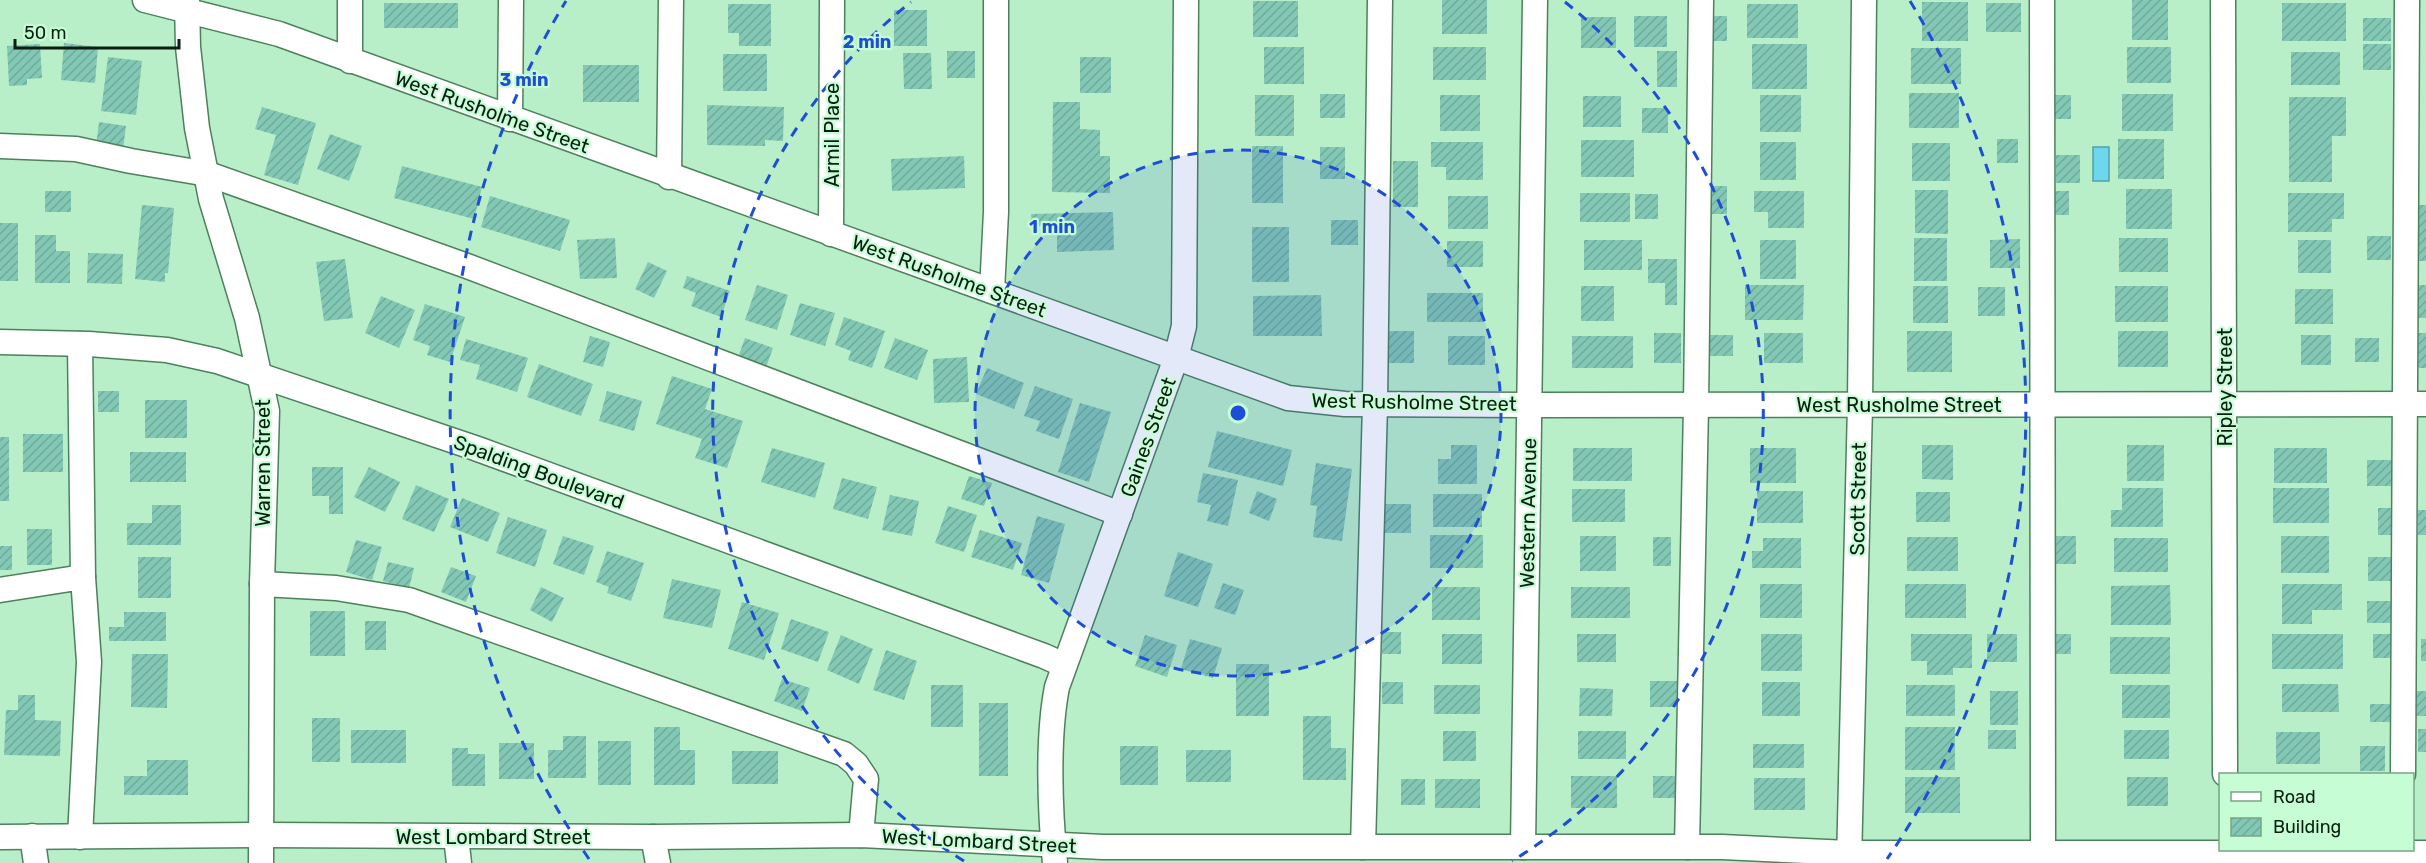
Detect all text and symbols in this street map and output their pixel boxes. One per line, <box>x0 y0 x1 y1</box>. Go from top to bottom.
scale bar <box>15 12 178 50</box>
text: 50 m <box>24 22 67 44</box>
text: 2 min <box>843 31 891 53</box>
street label: West Rusholme Street <box>391 66 593 158</box>
text: 3 min <box>500 69 548 91</box>
street label: Armil Place <box>820 83 844 187</box>
text: 1 min <box>1029 216 1075 238</box>
street label: West Rusholme Street <box>848 230 1050 322</box>
street label: Ripley Street <box>2213 327 2237 446</box>
street label: Gaines Street <box>1115 374 1181 500</box>
street label: West Rusholme Street <box>1311 388 1517 416</box>
street label: West Rusholme Street <box>1796 393 2002 417</box>
street label: Warren Street <box>251 399 275 527</box>
centre of rings <box>1228 403 1248 423</box>
street label: Spalding Boulevard <box>451 430 627 514</box>
street label: Western Avenue <box>1515 438 1541 588</box>
street label: Scott Street <box>1845 442 1871 556</box>
legend <box>2219 773 2414 851</box>
text: Road <box>2273 786 2316 808</box>
text: Building <box>2273 816 2341 838</box>
street label: West Lombard Street <box>881 824 1077 858</box>
street label: West Lombard Street <box>396 825 591 849</box>

